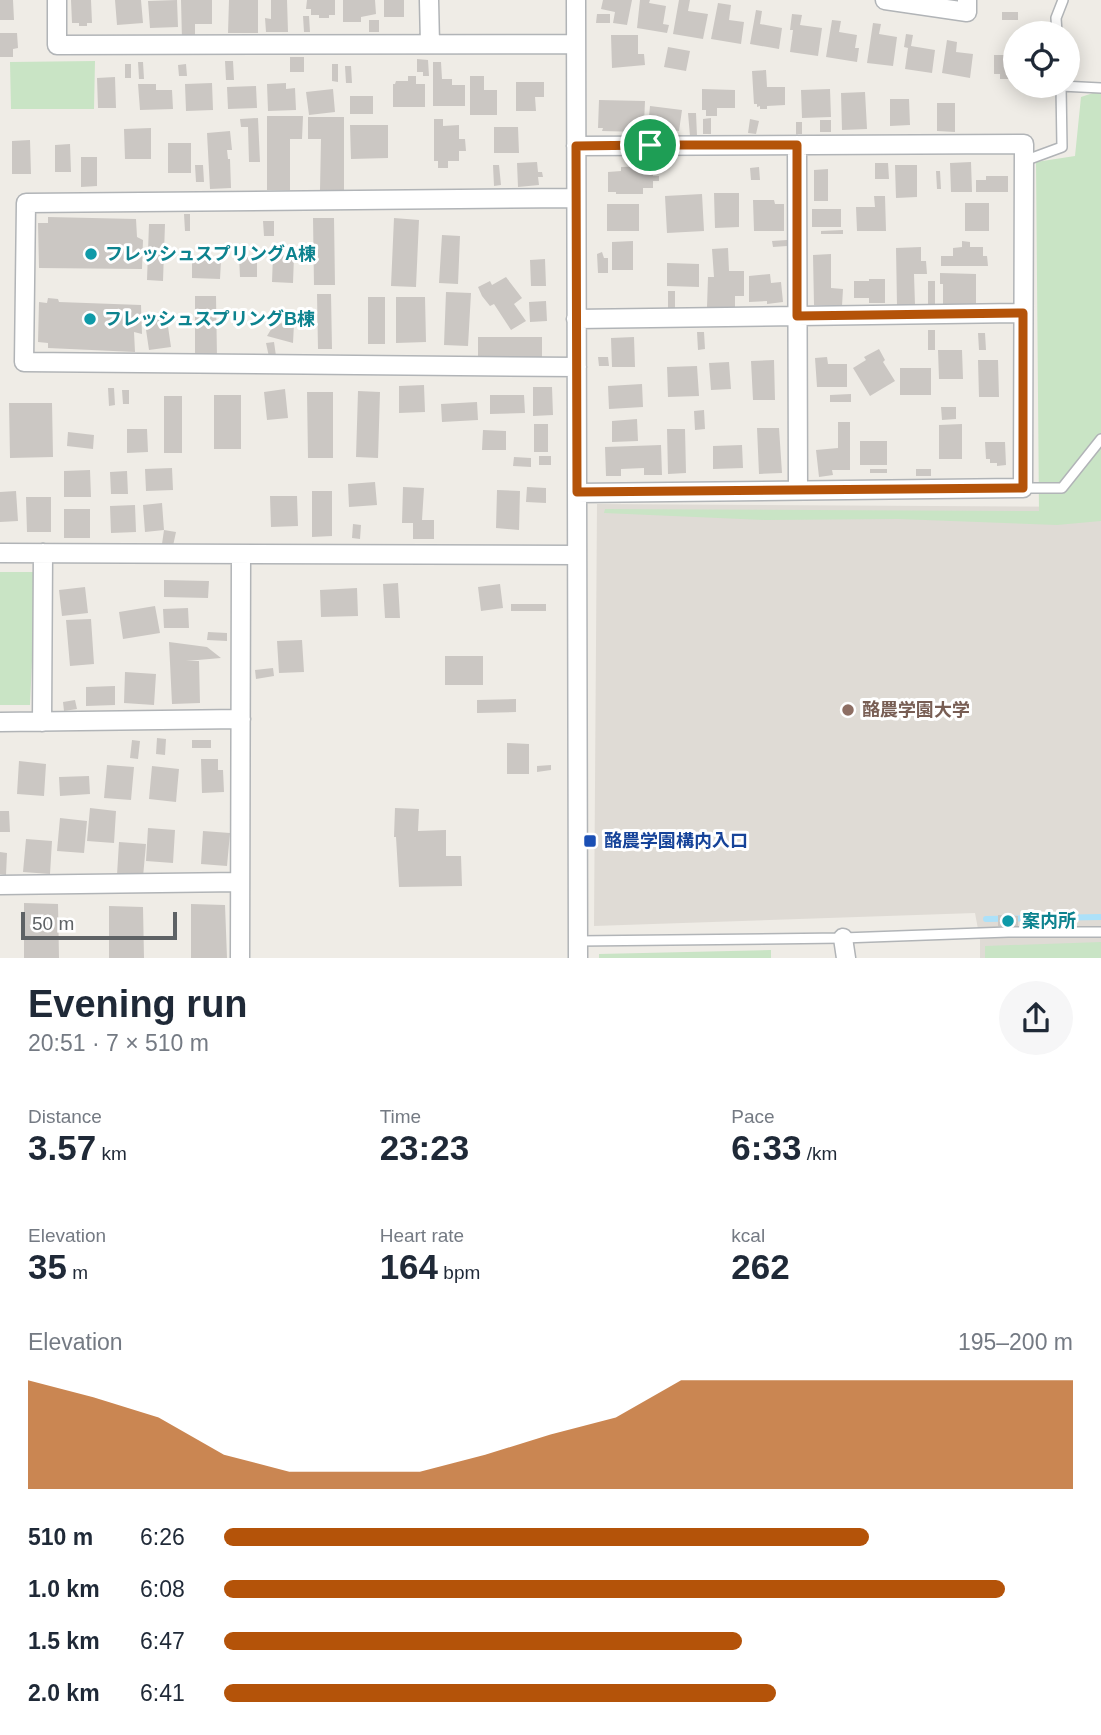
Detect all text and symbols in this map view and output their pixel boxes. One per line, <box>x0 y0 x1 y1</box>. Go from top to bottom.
map controls <box>1003 21 1080 98</box>
button: locate <box>1003 21 1080 98</box>
pin <box>620 115 680 175</box>
icon: arrive <box>631 126 669 164</box>
place label: フレッシュスプリングA棟 <box>105 244 316 264</box>
marker: フレッシュスプリングA棟 <box>83 246 99 262</box>
place label: フレッシュスプリングB棟 <box>104 309 315 329</box>
marker: フレッシュスプリングB棟 <box>82 311 98 327</box>
place label: 酪農学園大学 <box>862 700 970 720</box>
marker: 酪農学園大学 <box>840 702 856 718</box>
place label: 酪農学園構内入口 <box>604 831 748 851</box>
marker: 酪農学園構内入口 <box>582 833 598 849</box>
scale bar <box>21 909 177 941</box>
place label: 案内所 <box>1022 911 1076 931</box>
text: 50 m <box>32 913 74 934</box>
marker: 案内所 <box>1000 913 1016 929</box>
button: share <box>999 981 1073 1055</box>
text: Evening run <box>28 983 248 1025</box>
text: 20:51 · 7 × 510 m <box>28 1030 209 1056</box>
text: Distance <box>28 1106 102 1127</box>
text: Time <box>380 1106 421 1127</box>
text: Pace <box>731 1106 775 1127</box>
text: 3.57 <box>28 1128 96 1167</box>
text: 23:23 <box>380 1128 469 1167</box>
text: 6:33 <box>731 1128 801 1167</box>
text: km <box>96 1143 127 1164</box>
text: /km <box>801 1143 837 1164</box>
text: Elevation <box>28 1225 106 1246</box>
text: Heart rate <box>380 1225 464 1246</box>
text: kcal <box>731 1225 765 1246</box>
text: 35 <box>28 1247 67 1286</box>
text: 164 <box>380 1247 438 1286</box>
text: 262 <box>731 1247 790 1286</box>
text: m <box>67 1262 88 1283</box>
text: bpm <box>438 1262 480 1283</box>
text: Elevation <box>28 1329 123 1355</box>
text: 195–200 m <box>958 1329 1073 1355</box>
text: 510 m <box>28 1524 93 1550</box>
text: 6:26 <box>140 1524 185 1550</box>
text: 1.0 km <box>28 1576 100 1602</box>
text: 6:08 <box>140 1576 185 1602</box>
text: 1.5 km <box>28 1628 100 1654</box>
text: 6:47 <box>140 1628 185 1654</box>
text: 2.0 km <box>28 1680 100 1706</box>
text: 6:41 <box>140 1680 185 1706</box>

